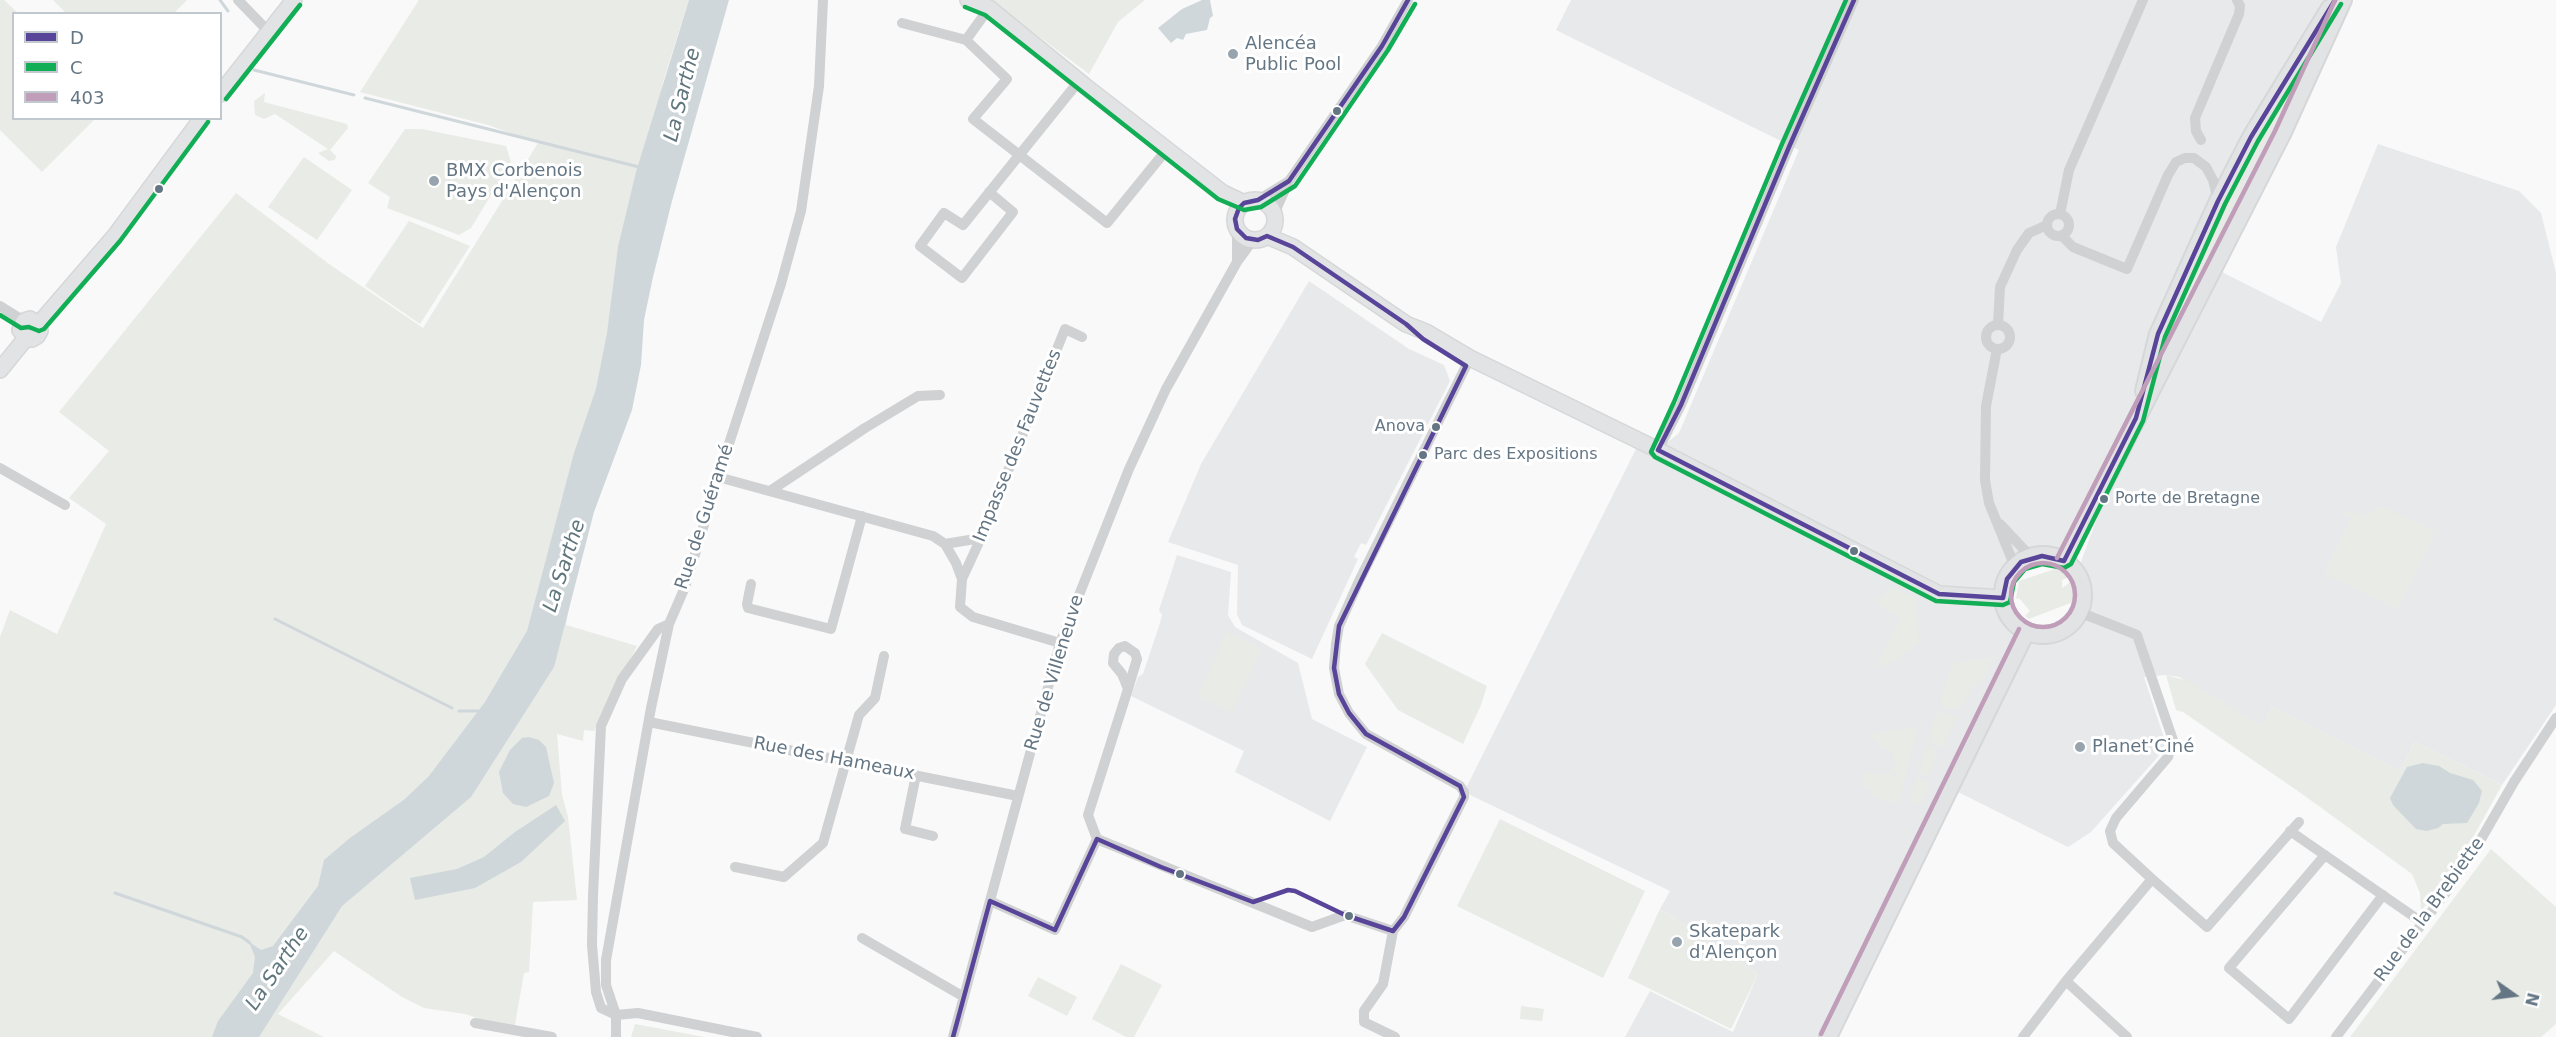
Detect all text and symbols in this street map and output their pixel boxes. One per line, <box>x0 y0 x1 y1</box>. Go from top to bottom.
legend <box>12 12 222 120</box>
text: D <box>70 27 84 48</box>
place label: Alencéa Public Pool <box>1245 33 1341 76</box>
water label: La Sarthe <box>660 46 706 144</box>
marker: Alencéa Public Pool <box>1226 47 1240 61</box>
text: C <box>70 57 83 78</box>
text: 403 <box>70 87 104 108</box>
unlabelled marker <box>1331 105 1343 117</box>
place label: BMX Corbenois Pays d'Alençon <box>446 160 582 202</box>
marker: BMX Corbenois Pays d'Alençon <box>427 174 441 188</box>
unlabelled marker <box>153 183 165 195</box>
street label: Impasse des Fauvettes <box>969 347 1067 545</box>
place label: Anova <box>1375 417 1425 437</box>
marker: Anova <box>1430 421 1442 433</box>
street label: Rue de Guéramé <box>671 442 739 592</box>
place label: Parc des Expositions <box>1434 445 1598 465</box>
marker: Parc des Expositions <box>1417 449 1429 461</box>
place label: Porte de Bretagne <box>2115 489 2260 509</box>
marker: Porte de Bretagne <box>2098 493 2110 505</box>
water label: La Sarthe <box>539 517 591 615</box>
unlabelled marker <box>1848 545 1860 557</box>
street label: Rue de Villeneuve <box>1021 593 1089 753</box>
street label: Rue des Hameaux <box>752 733 916 785</box>
place label: Planet’Ciné <box>2092 736 2194 758</box>
marker: Planet’Ciné <box>2073 740 2087 754</box>
street label: Rue de la Brebiette <box>2370 834 2490 986</box>
unlabelled marker <box>1174 868 1186 880</box>
unlabelled marker <box>1343 910 1355 922</box>
place label: Skatepark d'Alençon <box>1689 921 1780 964</box>
water label: La Sarthe <box>241 923 315 1015</box>
marker: Skatepark d'Alençon <box>1670 935 1684 949</box>
north arrow <box>2484 965 2544 1025</box>
text: N <box>2521 991 2543 1008</box>

